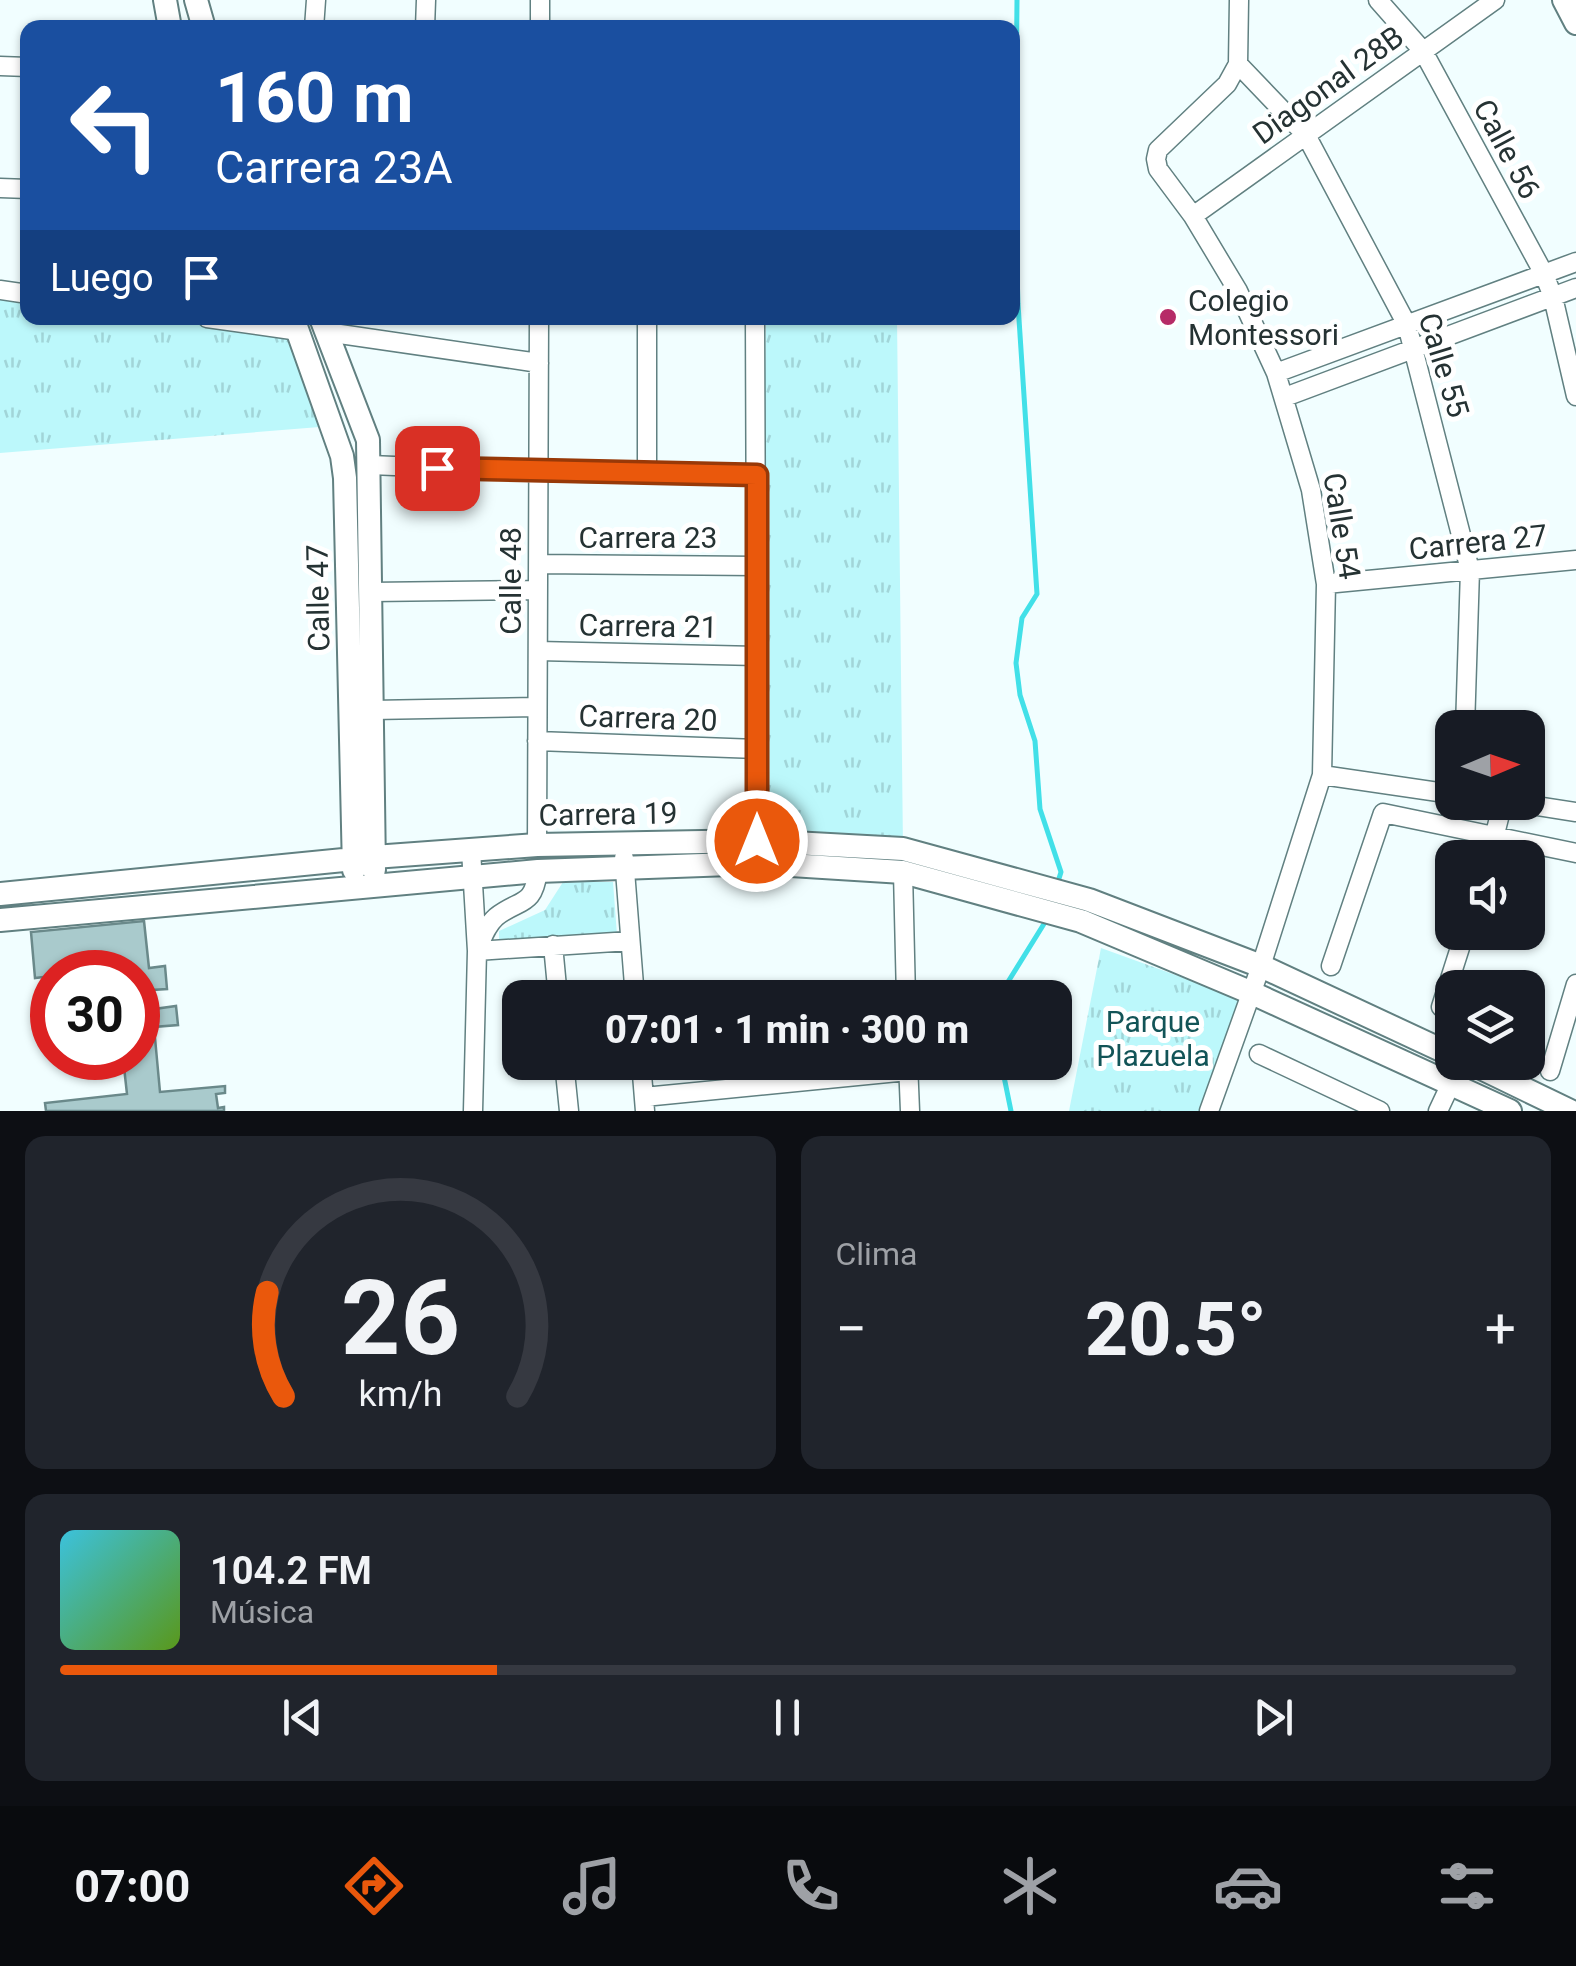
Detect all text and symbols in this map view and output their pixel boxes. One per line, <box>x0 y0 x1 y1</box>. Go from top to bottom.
street label: Diagonal 28B <box>1246 19 1410 151</box>
text: 160 m <box>215 57 414 139</box>
icon: left <box>50 60 180 190</box>
street label: Calle 56 <box>1466 93 1548 205</box>
text: Carrera 23A <box>215 141 453 194</box>
icon: arrive <box>174 250 229 305</box>
text: Luego <box>50 256 154 300</box>
place label: Colegio Montessori <box>1188 283 1339 352</box>
marker: Colegio Montessori <box>1157 306 1179 328</box>
street label: Calle 55 <box>1412 308 1476 422</box>
pin <box>395 426 480 511</box>
icon: arrive <box>410 441 465 496</box>
street label: Calle 54 <box>1316 470 1368 582</box>
street label: Carrera 27 <box>1407 517 1549 567</box>
street label: Carrera 23 <box>579 520 717 555</box>
street label: Calle 48 <box>493 527 528 635</box>
street label: Calle 47 <box>300 544 336 652</box>
street label: Carrera 21 <box>578 607 718 645</box>
street label: Carrera 20 <box>578 698 718 738</box>
north arrow <box>1435 710 1545 820</box>
map controls <box>1435 710 1545 1080</box>
position arrow <box>705 789 809 893</box>
street label: Carrera 19 <box>538 795 678 833</box>
button: sound <box>1435 840 1545 950</box>
speed limit sign: 30 <box>30 950 160 1080</box>
button: layers <box>1435 970 1545 1080</box>
park label: Parque Plazuela <box>1096 1004 1210 1073</box>
text: 07:01 · 1 min · 300 m <box>605 1008 969 1052</box>
text: Clima <box>836 1235 917 1273</box>
text: 26 <box>341 1258 460 1379</box>
text: 20.5° <box>1085 1285 1267 1373</box>
text: − <box>836 1297 867 1361</box>
text: + <box>1485 1297 1516 1361</box>
text: km/h <box>358 1373 442 1415</box>
text: 104.2 FM <box>210 1549 372 1593</box>
text: Música <box>210 1593 314 1631</box>
icon: previous <box>275 1690 330 1745</box>
icon: pause <box>760 1690 815 1745</box>
icon: next <box>1246 1690 1301 1745</box>
icon: directions <box>339 1851 409 1921</box>
icon: music <box>557 1851 627 1921</box>
icon: phone <box>776 1851 846 1921</box>
icon: climate <box>995 1851 1065 1921</box>
icon: car <box>1213 1851 1283 1921</box>
icon: filters <box>1432 1851 1502 1921</box>
text: 07:00 <box>74 1860 190 1913</box>

